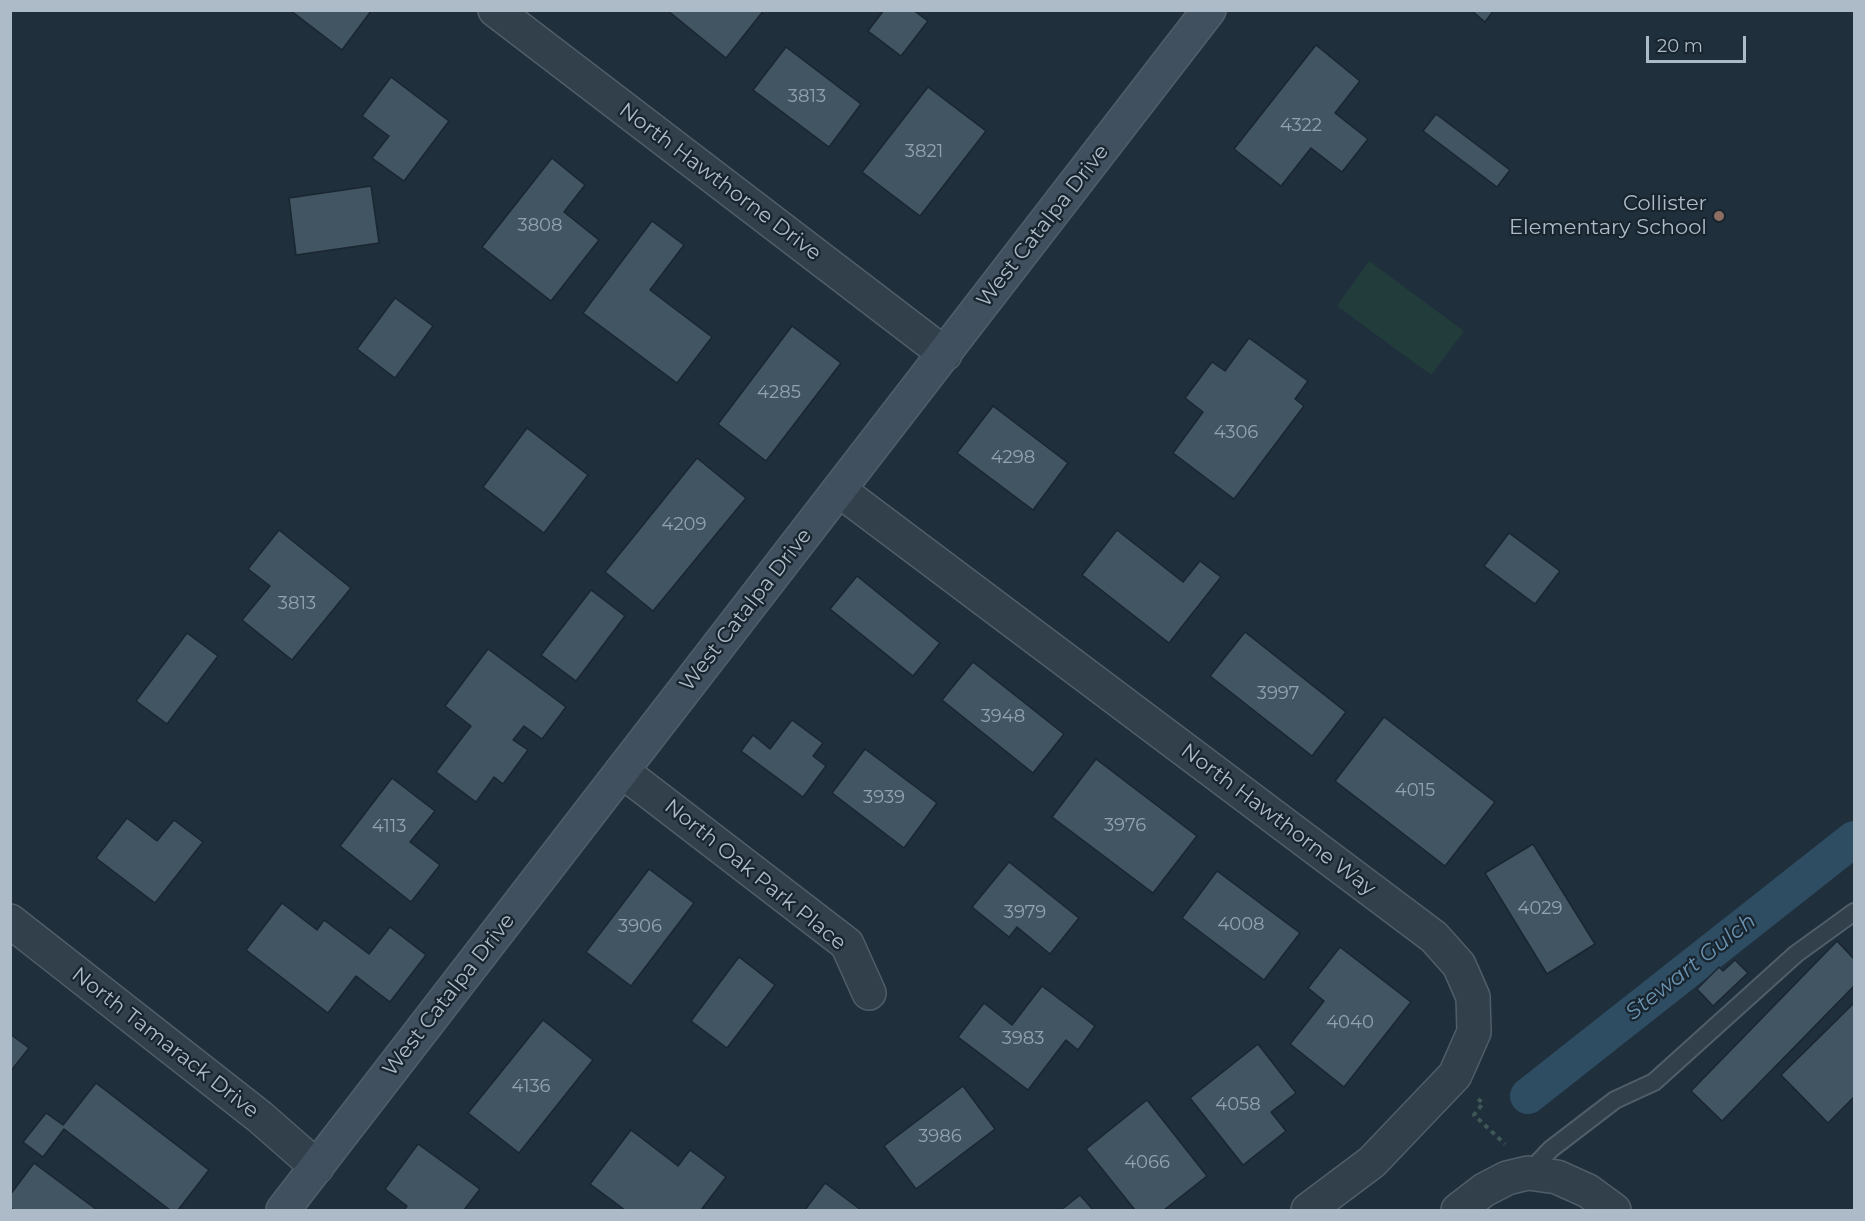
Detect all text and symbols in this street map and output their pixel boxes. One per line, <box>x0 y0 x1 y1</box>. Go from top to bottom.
scale bar <box>1649 24 1750 62</box>
text: 20 m <box>1657 35 1703 57</box>
house number: 3813 <box>788 86 826 108</box>
street label: North Hawthorne Drive <box>614 98 826 266</box>
house number: 4322 <box>1280 115 1322 137</box>
street label: West Catalpa Drive <box>972 140 1114 312</box>
house number: 3821 <box>905 141 943 163</box>
place label: Collister Elementary School <box>1509 191 1707 241</box>
marker: Collister Elementary School <box>1712 209 1726 223</box>
house number: 3808 <box>517 215 563 237</box>
house number: 4285 <box>757 382 801 404</box>
house number: 4306 <box>1214 422 1258 444</box>
house number: 4298 <box>991 447 1035 469</box>
house number: 4209 <box>662 514 706 536</box>
street label: West Catalpa Drive <box>675 524 817 696</box>
house number: 3813 <box>278 593 316 615</box>
house number: 3997 <box>1257 683 1299 705</box>
house number: 3948 <box>981 706 1025 728</box>
street label: North Hawthorne Way <box>1176 739 1380 901</box>
house number: 4015 <box>1395 780 1435 802</box>
house number: 3939 <box>863 787 905 809</box>
street label: North Oak Park Place <box>659 794 851 956</box>
house number: 3976 <box>1104 815 1146 837</box>
house number: 4113 <box>372 816 406 838</box>
house number: 4029 <box>1518 898 1562 920</box>
house number: 3979 <box>1004 902 1046 924</box>
water label: Stewart Gulch <box>1621 908 1761 1026</box>
street label: West Catalpa Drive <box>378 909 520 1081</box>
house number: 4008 <box>1217 914 1265 936</box>
house number: 3906 <box>618 916 662 938</box>
street label: North Tamarack Drive <box>66 962 264 1124</box>
house number: 4040 <box>1326 1012 1374 1034</box>
house number: 3983 <box>1002 1028 1044 1050</box>
house number: 4136 <box>511 1076 551 1098</box>
house number: 4058 <box>1215 1094 1261 1116</box>
house number: 3986 <box>918 1126 962 1148</box>
house number: 4066 <box>1124 1152 1170 1174</box>

